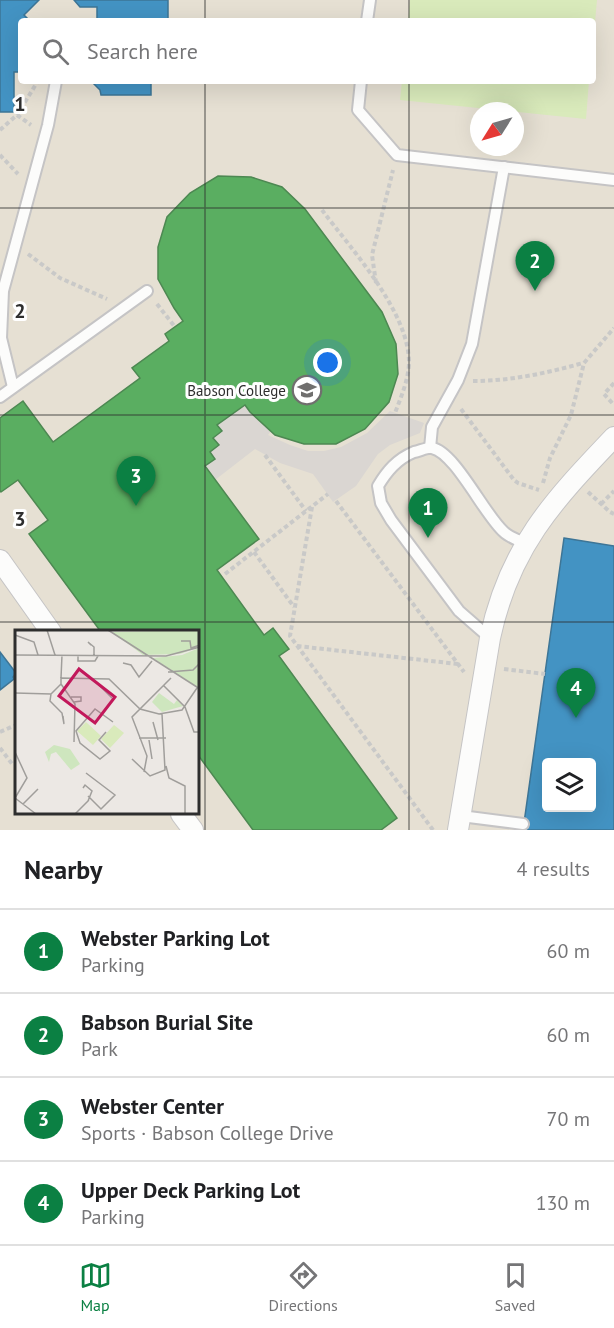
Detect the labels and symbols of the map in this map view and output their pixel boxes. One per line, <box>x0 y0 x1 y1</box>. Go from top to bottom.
text: 1 <box>14 91 26 117</box>
north arrow <box>470 102 524 156</box>
pin: 2 <box>516 242 554 291</box>
text: 2 <box>14 298 26 324</box>
your location <box>313 348 342 377</box>
school or university icon: Babson College <box>291 374 323 406</box>
place label: Babson College <box>187 381 286 400</box>
pin: 3 <box>116 456 156 506</box>
pin: 1 <box>408 488 448 538</box>
text: 3 <box>14 506 26 532</box>
inset map <box>15 630 200 815</box>
pin: 4 <box>556 668 596 718</box>

